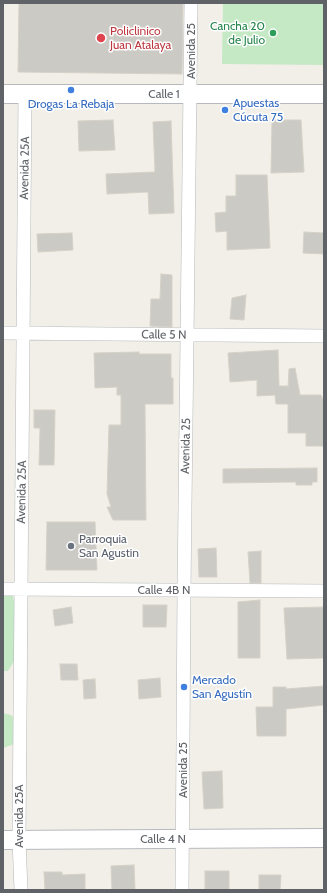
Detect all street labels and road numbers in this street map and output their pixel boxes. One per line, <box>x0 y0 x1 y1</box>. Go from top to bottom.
street label: Avenida 25 <box>184 23 198 79</box>
street label: Calle 1 <box>148 87 180 101</box>
street label: Avenida 25A <box>17 136 33 200</box>
street label: Calle 5 N <box>141 327 187 343</box>
street label: Avenida 25 <box>178 418 194 474</box>
street label: Avenida 25A <box>14 460 30 524</box>
street label: Calle 4B N <box>138 583 190 597</box>
street label: Avenida 25 <box>176 742 190 798</box>
street label: Avenida 25A <box>12 784 26 848</box>
street label: Calle 4 N <box>140 832 186 846</box>

